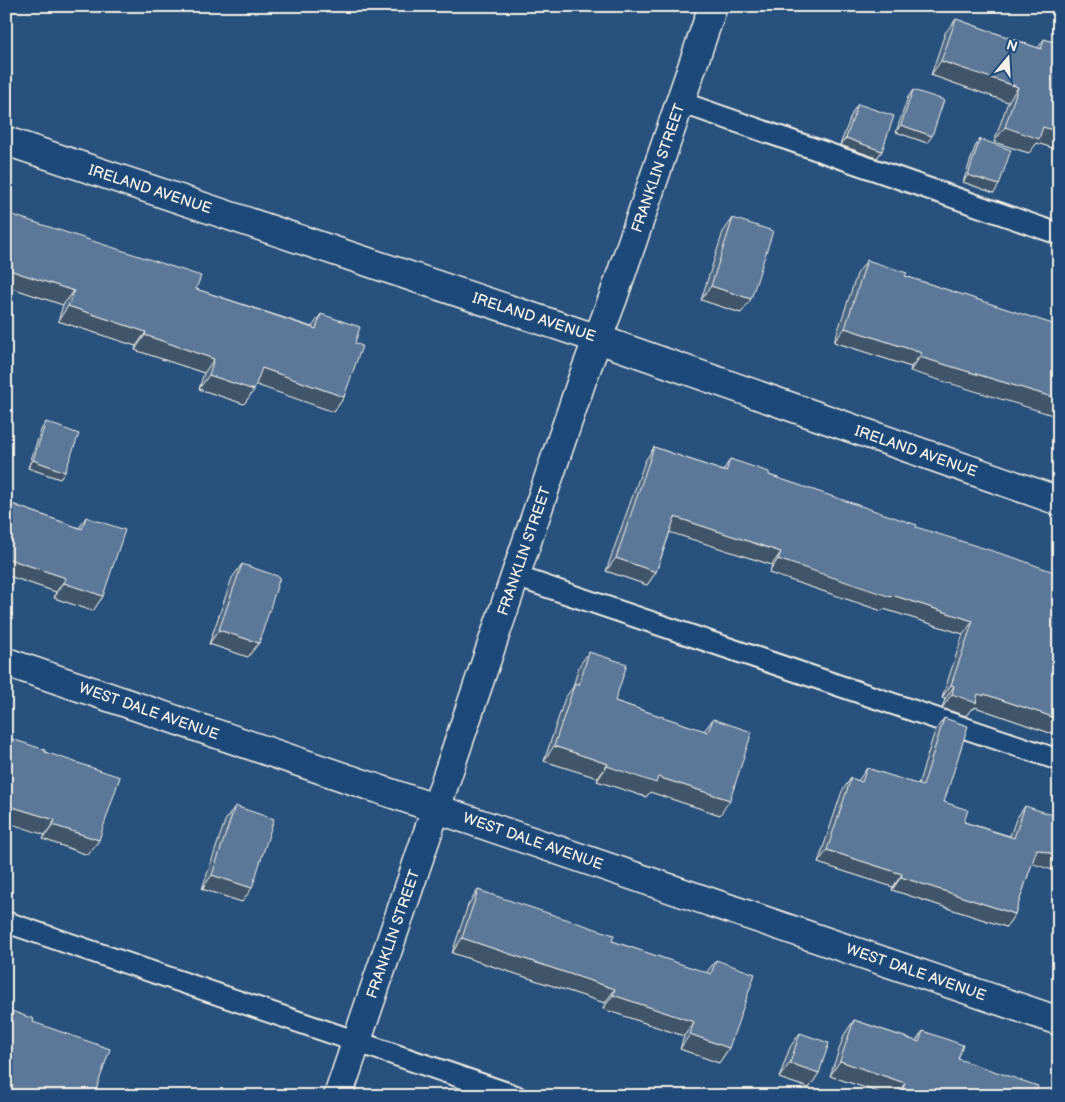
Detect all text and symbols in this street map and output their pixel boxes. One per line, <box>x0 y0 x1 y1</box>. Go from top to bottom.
north arrow <box>982 32 1032 82</box>
text: N <box>1004 36 1019 56</box>
street label: FRANKLIN STREET <box>627 101 689 235</box>
street label: IRELAND AVENUE <box>86 161 214 218</box>
street label: IRELAND AVENUE <box>470 289 598 346</box>
street label: IRELAND AVENUE <box>852 422 980 481</box>
street label: FRANKLIN STREET <box>493 484 555 618</box>
street label: WEST DALE AVENUE <box>76 679 221 744</box>
street label: WEST DALE AVENUE <box>460 809 605 874</box>
street label: FRANKLIN STREET <box>362 867 424 1001</box>
street label: WEST DALE AVENUE <box>843 940 988 1005</box>

